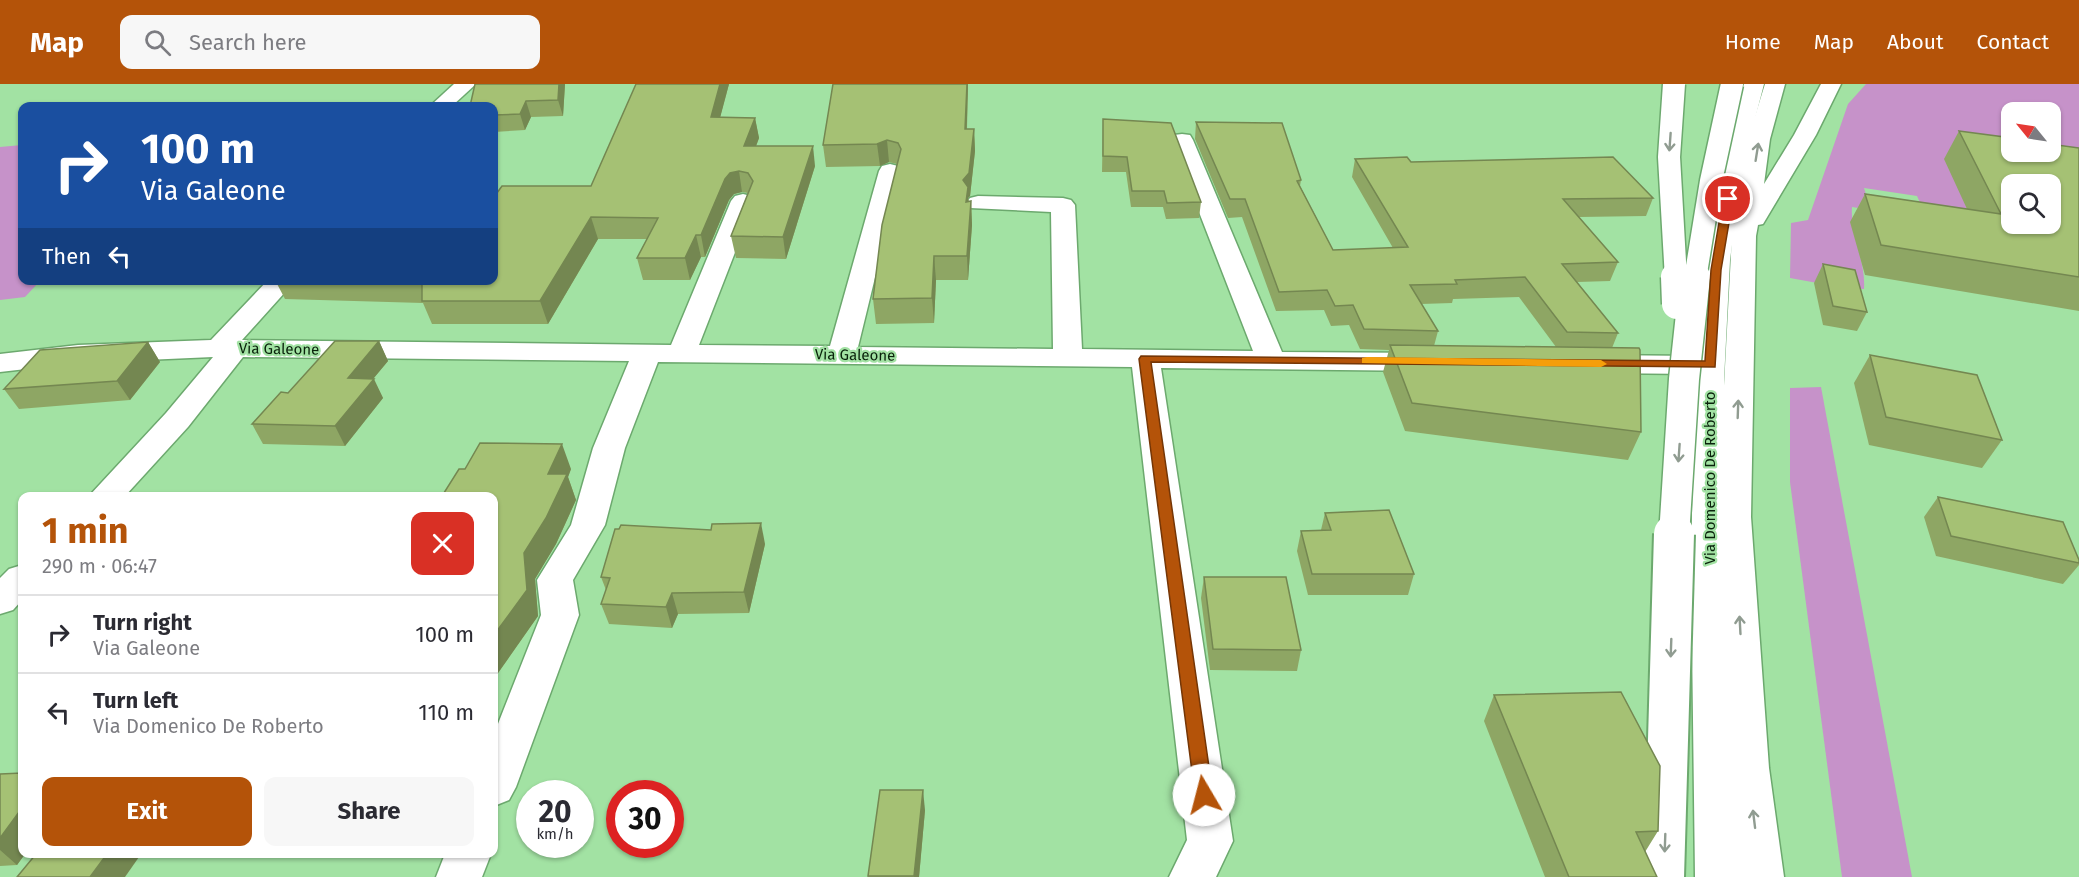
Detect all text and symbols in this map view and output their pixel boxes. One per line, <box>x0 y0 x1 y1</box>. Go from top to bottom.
search box <box>120 15 540 69</box>
text: Map <box>30 26 84 59</box>
icon: search <box>141 26 174 59</box>
text: Search here <box>189 29 307 56</box>
text: Home <box>1725 29 1781 55</box>
text: Map <box>1814 29 1854 55</box>
text: About <box>1887 29 1944 55</box>
text: Contact <box>1977 29 2049 55</box>
north arrow <box>2001 102 2061 162</box>
map controls <box>2001 102 2061 234</box>
text: 100 m <box>141 124 255 174</box>
icon: right <box>42 126 120 204</box>
one-way arrow <box>1664 132 1675 152</box>
one-way arrow <box>1752 143 1763 162</box>
pin <box>1702 173 1753 224</box>
button: search <box>2001 174 2061 234</box>
text: Via Galeone <box>141 175 286 207</box>
icon: arrive <box>1711 182 1744 215</box>
icon: left <box>103 240 136 273</box>
text: Then <box>42 243 91 270</box>
street label: Via Galeone <box>239 339 319 359</box>
street label: Via Galeone <box>815 345 895 365</box>
street label: Via Domenico De Roberto <box>1701 391 1719 565</box>
one-way arrow <box>1732 399 1744 419</box>
one-way arrow <box>1674 443 1685 463</box>
text: 1 min <box>42 509 129 553</box>
button: close <box>411 512 474 575</box>
text: 290 m · 06:47 <box>42 554 157 578</box>
text: Turn right <box>93 609 192 636</box>
one-way arrow <box>1735 615 1746 635</box>
icon: right <box>42 618 75 651</box>
text: 100 m <box>415 621 474 648</box>
text: Via Galeone <box>93 636 200 660</box>
one-way arrow <box>1665 637 1677 657</box>
text: Turn left <box>93 687 178 714</box>
icon: left <box>42 696 75 729</box>
text: 110 m <box>418 699 474 726</box>
text: Via Domenico De Roberto <box>93 714 324 738</box>
position arrow <box>1172 763 1236 827</box>
button: Exit <box>42 777 252 846</box>
button: Share <box>264 777 474 846</box>
speed limit sign: 30 <box>606 780 684 858</box>
text: 20 <box>538 794 572 830</box>
one-way arrow <box>1748 810 1759 829</box>
text: km/h <box>536 825 574 843</box>
one-way arrow <box>1659 832 1671 852</box>

